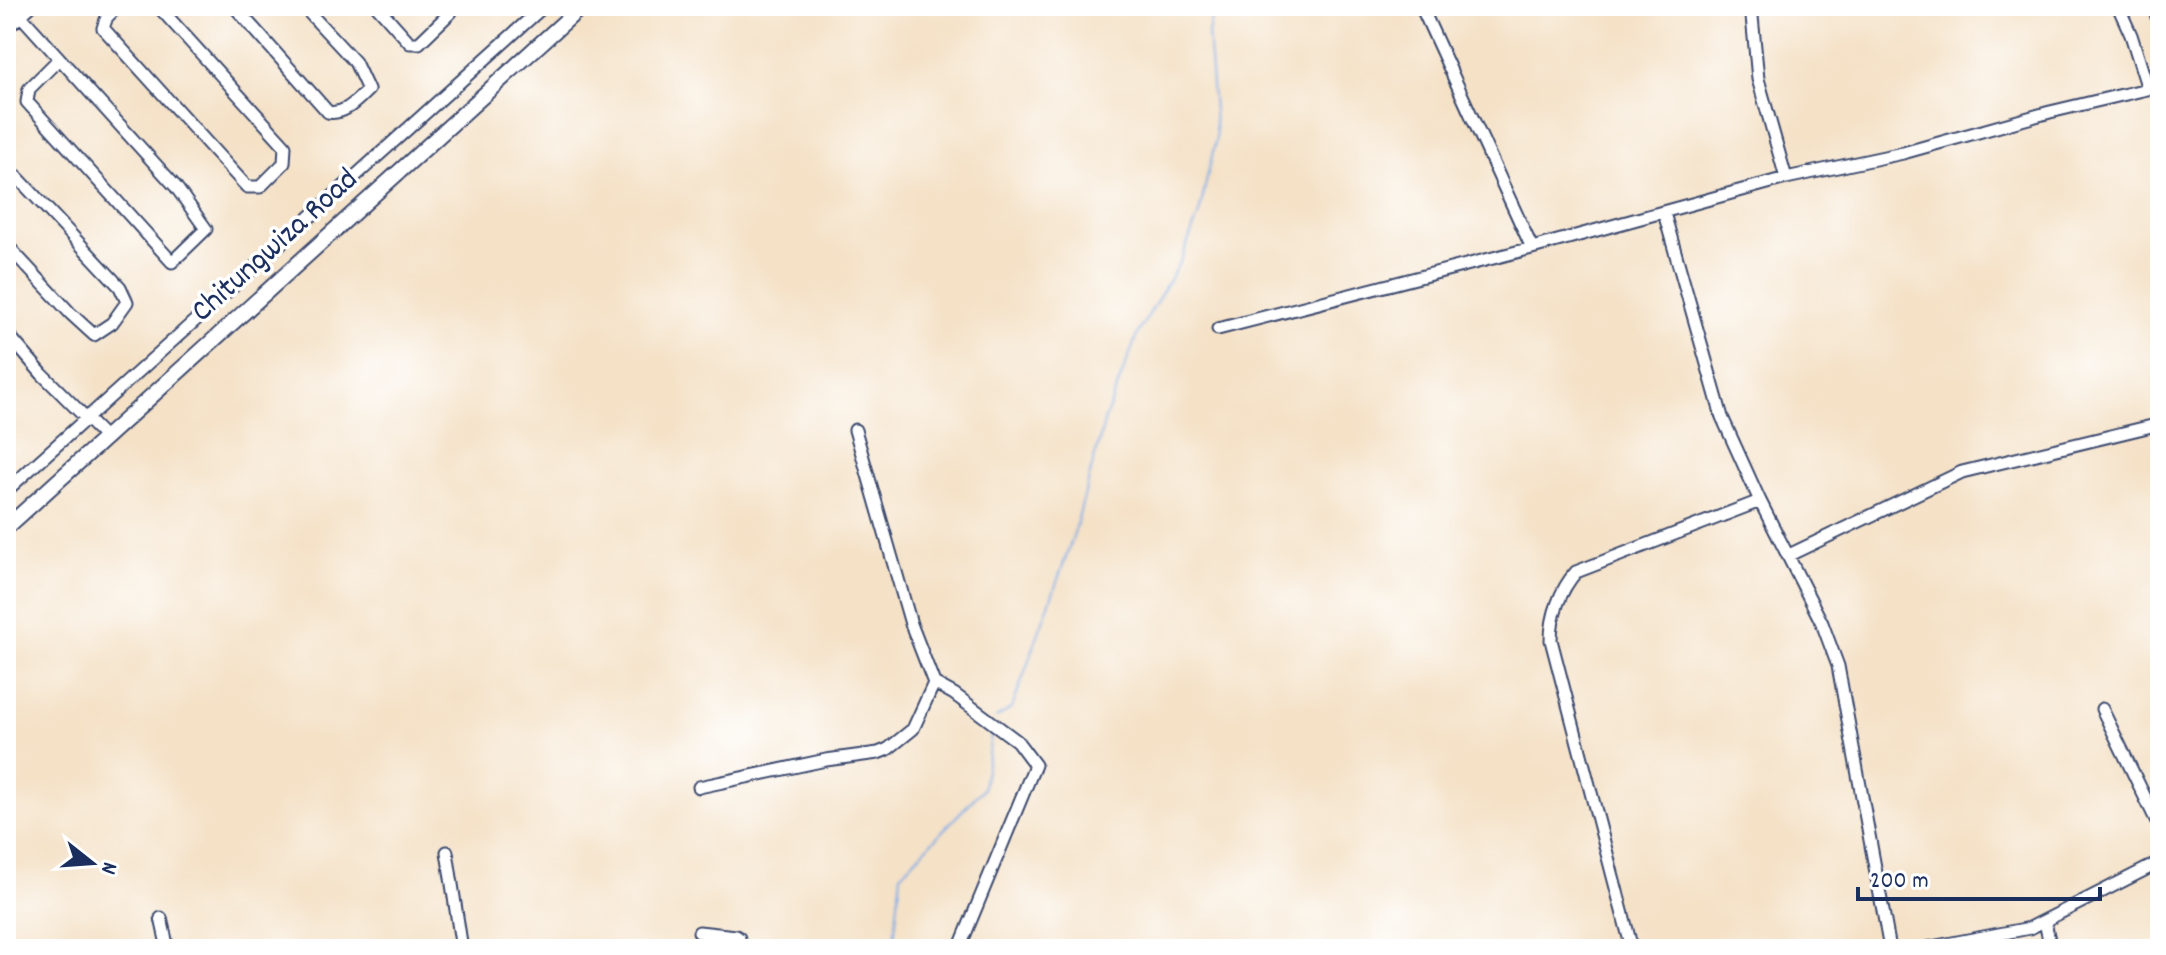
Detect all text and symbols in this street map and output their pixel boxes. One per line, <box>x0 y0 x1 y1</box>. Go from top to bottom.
street label: Chitungwiza Road <box>182 159 370 335</box>
north arrow <box>52 823 132 903</box>
scale bar <box>1858 851 2100 901</box>
text: N <box>91 858 124 878</box>
text: 200 m <box>1870 865 1929 899</box>

